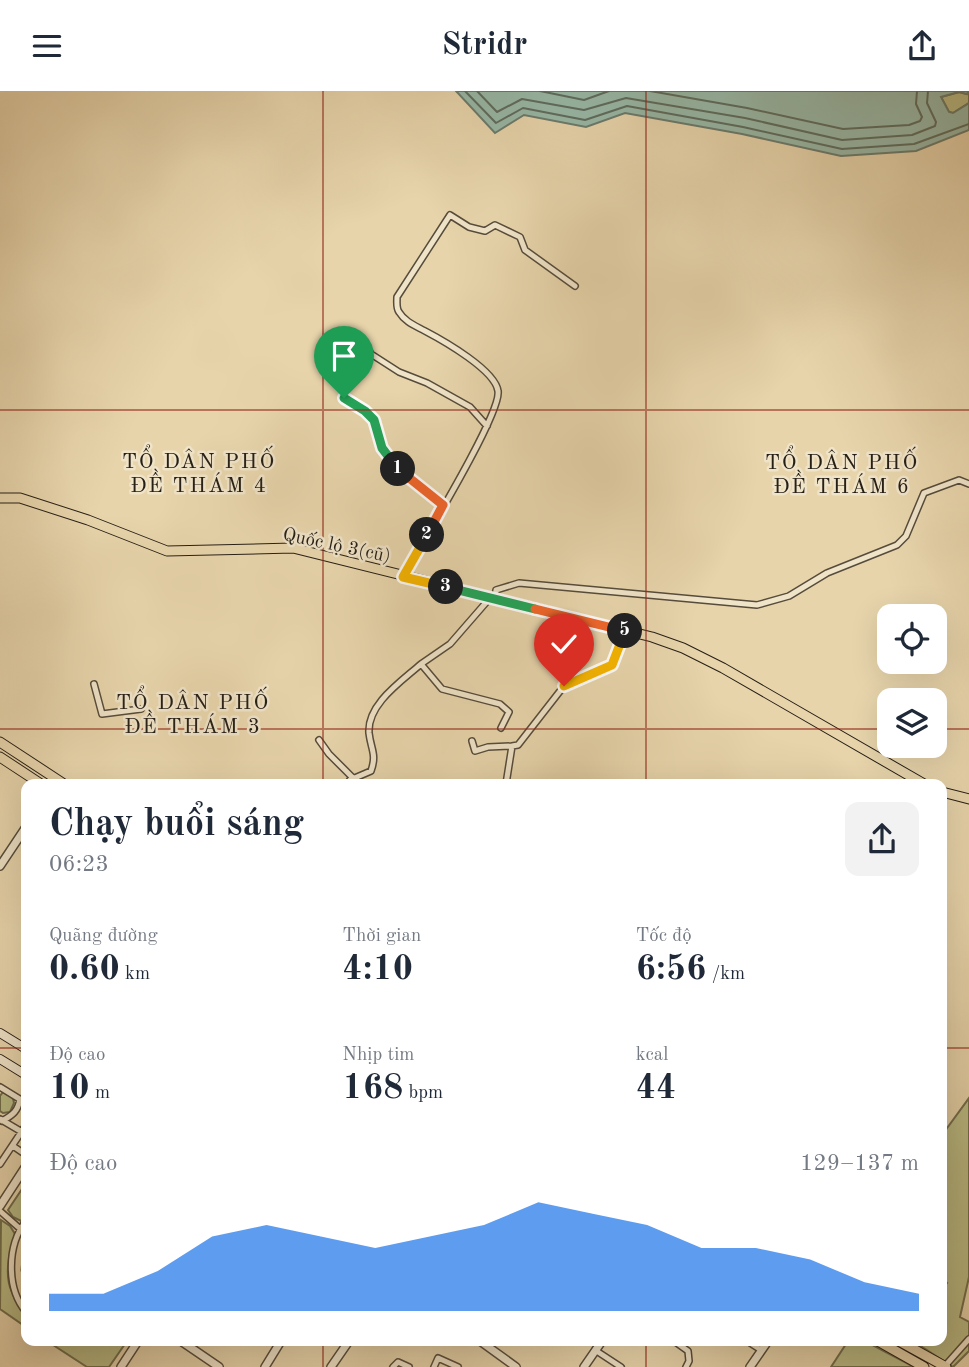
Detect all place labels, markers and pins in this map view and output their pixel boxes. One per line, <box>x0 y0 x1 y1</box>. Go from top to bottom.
pin <box>314 326 374 398</box>
pin: 1 <box>380 451 416 487</box>
pin: 2 <box>410 517 444 553</box>
pin: 3 <box>428 569 464 605</box>
pin: 5 <box>608 613 642 649</box>
pin <box>534 614 594 686</box>

